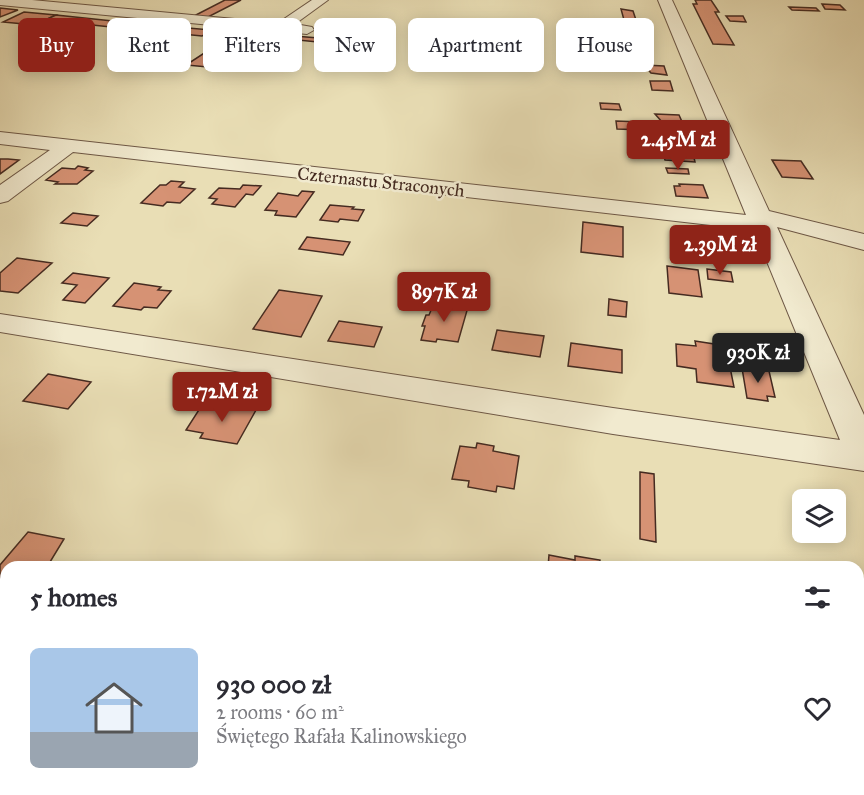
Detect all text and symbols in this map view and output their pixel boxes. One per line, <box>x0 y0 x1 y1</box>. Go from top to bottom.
chip: Buy <box>18 18 95 72</box>
chip: Rent <box>107 18 191 72</box>
chip: Filters <box>203 18 302 72</box>
chip: New <box>314 18 396 72</box>
chip: Apartment <box>408 18 544 72</box>
chip: House <box>556 18 654 72</box>
pin: 2.45M zł <box>616 120 740 171</box>
text: 2.45M zł <box>641 127 715 151</box>
street label: Czternastu Straconych <box>296 162 466 202</box>
pin: 2.39M zł <box>658 225 782 276</box>
text: 2.39M zł <box>684 232 756 256</box>
pin: 897K zł <box>389 272 499 323</box>
text: 897K zł <box>411 279 477 303</box>
pin: 930K zł <box>703 333 813 384</box>
text: 930K zł <box>726 340 790 364</box>
pin: 1.72M zł <box>160 372 284 423</box>
text: 1.72M zł <box>187 379 257 403</box>
map controls <box>792 489 846 543</box>
button: layers <box>792 489 846 543</box>
text: 5 homes <box>30 581 117 613</box>
icon: filters <box>801 581 834 614</box>
text: 930 000 zł <box>216 668 331 700</box>
icon: home <box>78 672 150 744</box>
icon: heart <box>801 692 834 725</box>
text: 2 rooms · 60 m² <box>216 700 344 724</box>
text: Świętego Rafała Kalinowskiego <box>216 724 467 748</box>

